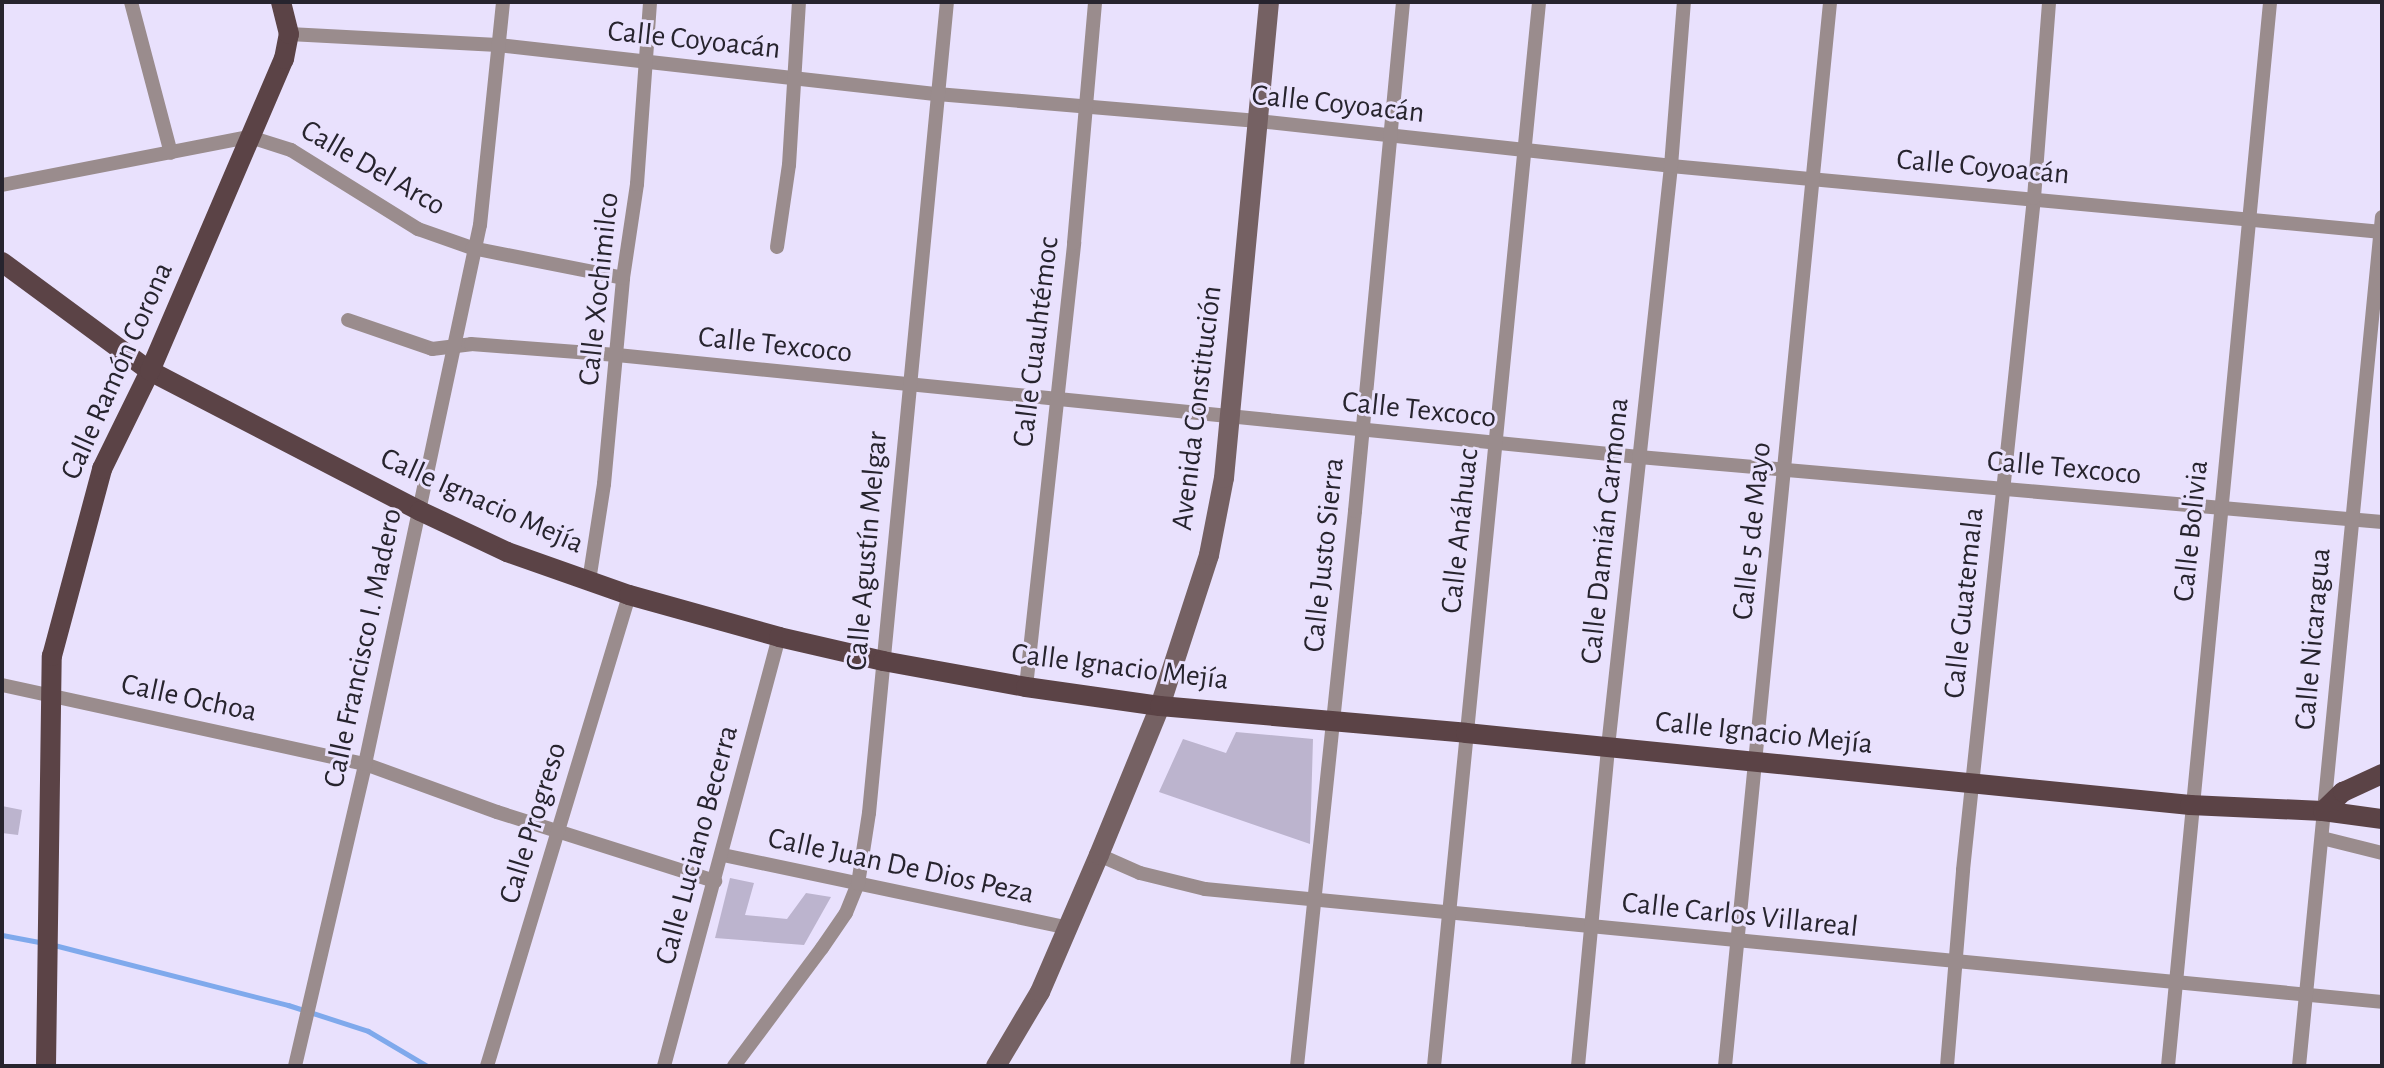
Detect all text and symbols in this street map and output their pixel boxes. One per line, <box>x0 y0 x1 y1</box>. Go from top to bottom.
street label: Calle Coyoacán <box>606 13 782 67</box>
street label: Calle Coyoacán <box>1250 77 1426 131</box>
street label: Calle Del Arco <box>294 112 452 224</box>
street label: Calle Coyoacán <box>1895 142 2071 192</box>
street label: Calle Xochimilco <box>571 191 627 387</box>
street label: Calle Cuauhtémoc <box>1005 235 1067 449</box>
street label: Calle Ramón Corona <box>53 257 181 485</box>
street label: Avenida Constitución <box>1164 284 1230 532</box>
street label: Calle Texcoco <box>696 319 854 371</box>
street label: Calle Texcoco <box>1340 384 1498 436</box>
street label: Calle Damián Carmona <box>1573 396 1637 666</box>
street label: Calle Agustín Melgar <box>839 430 895 672</box>
street label: Calle Ignacio Mejía <box>375 440 589 562</box>
street label: Calle 5 de Mayo <box>1725 440 1779 622</box>
street label: Calle Texcoco <box>1985 443 2143 493</box>
street label: Calle Anáhuac <box>1433 447 1487 615</box>
street label: Calle Justo Sierra <box>1296 456 1352 654</box>
street label: Calle Bolivia <box>2166 458 2216 604</box>
street label: Calle Francisco I. Madero <box>316 505 410 791</box>
street label: Calle Guatemala <box>1936 506 1992 700</box>
street label: Calle Nicaragua <box>2287 546 2339 732</box>
street label: Calle Ignacio Mejía <box>1009 636 1231 698</box>
street label: Calle Ochoa <box>118 666 260 730</box>
street label: Calle Ignacio Mejía <box>1653 704 1875 762</box>
street label: Calle Luciano Becerra <box>648 721 746 969</box>
street label: Calle Progreso <box>491 738 575 908</box>
street label: Calle Juan De Dios Peza <box>765 820 1037 912</box>
street label: Calle Carlos Villareal <box>1620 885 1860 945</box>

